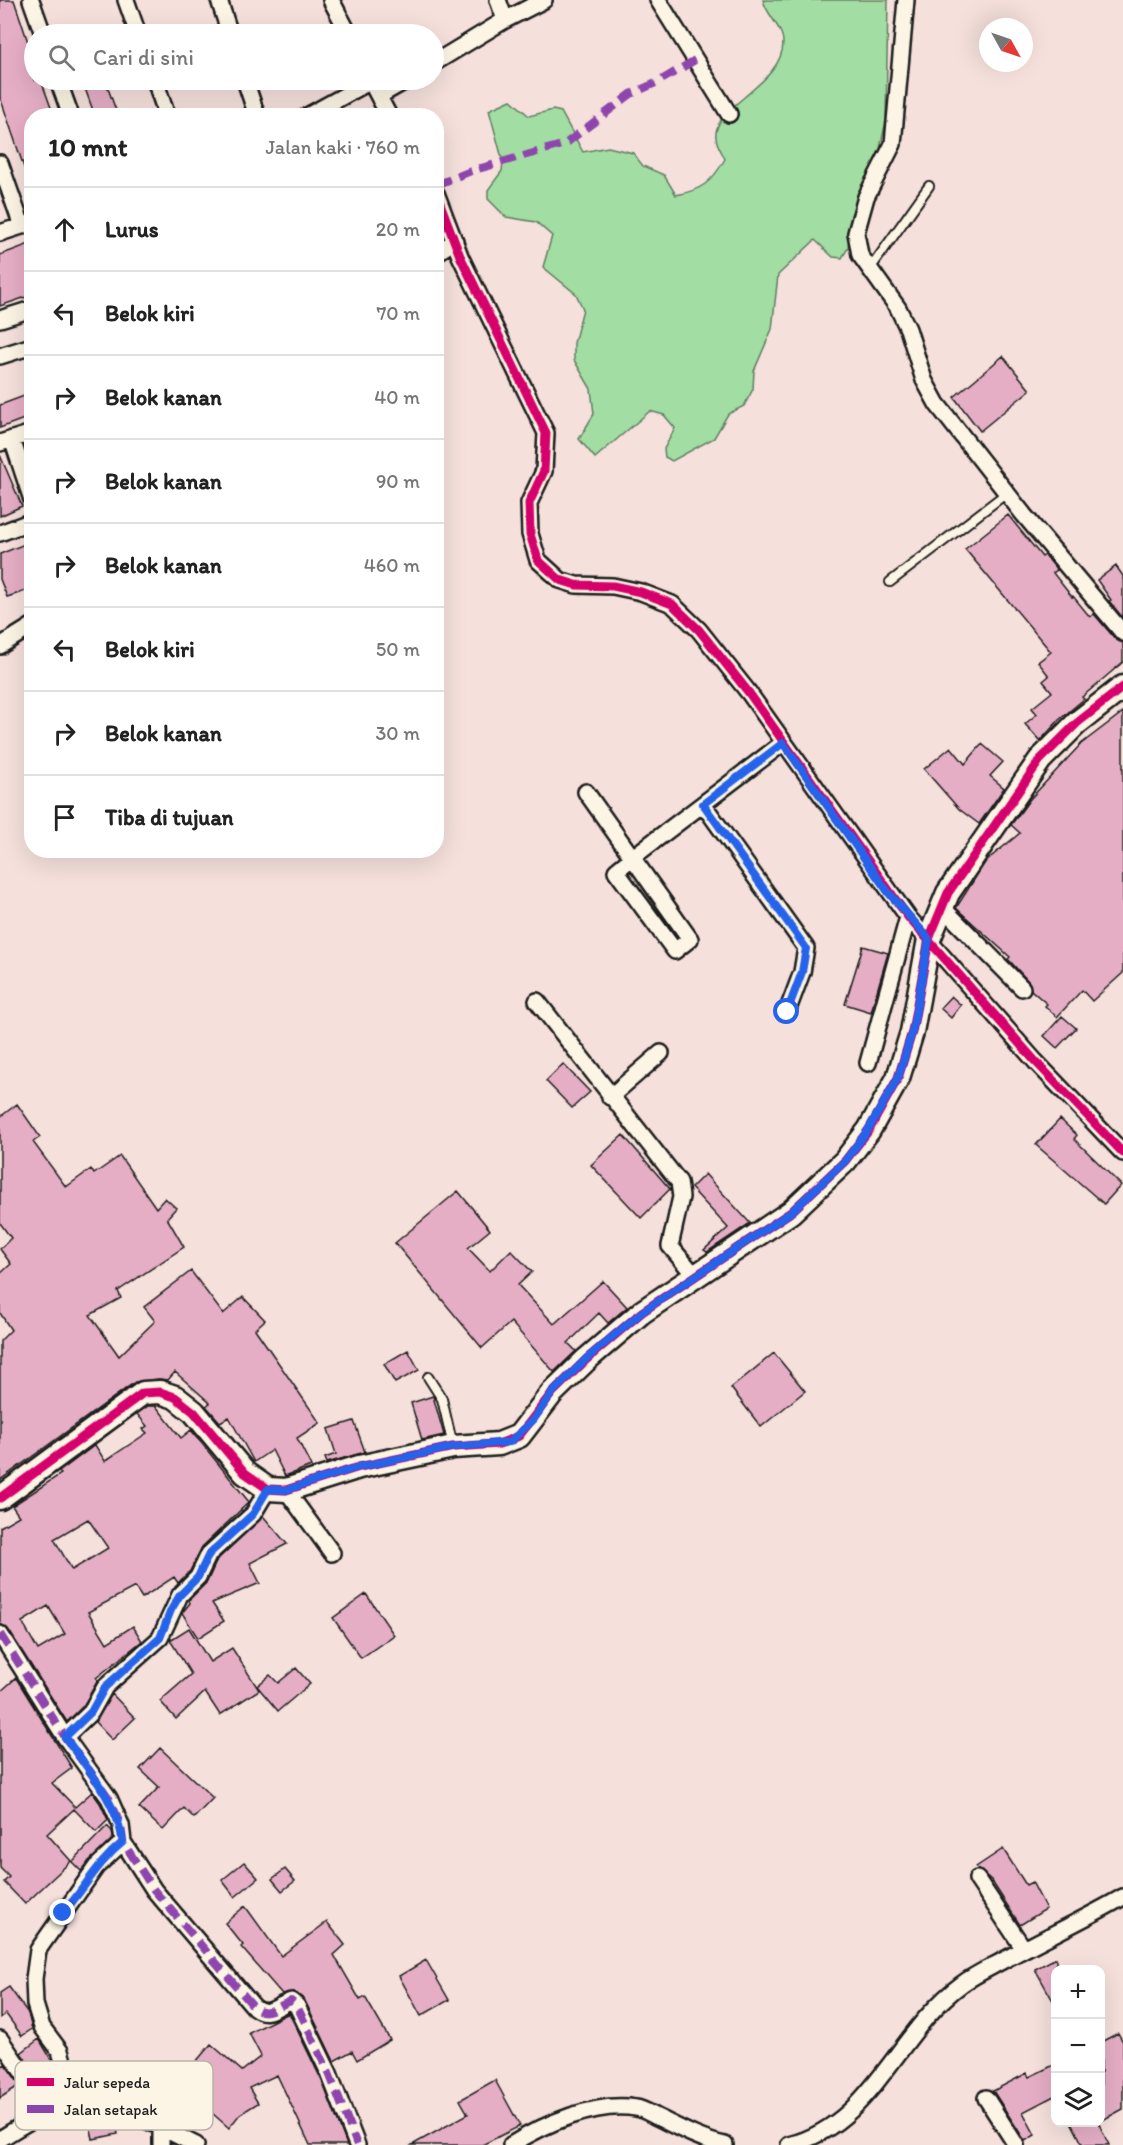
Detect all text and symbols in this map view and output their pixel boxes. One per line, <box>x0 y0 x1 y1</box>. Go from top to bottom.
north arrow <box>979 18 1033 72</box>
search box <box>24 24 444 90</box>
icon: search <box>45 41 78 74</box>
text: Cari di sini <box>93 44 194 71</box>
text: 10 mnt <box>48 131 127 163</box>
text: Jalan kaki · 760 m <box>265 135 420 159</box>
icon: ahead <box>48 213 81 246</box>
text: Lurus <box>105 216 159 243</box>
text: 20 m <box>376 217 420 241</box>
icon: left <box>48 297 81 330</box>
text: Belok kiri <box>105 300 195 327</box>
text: 70 m <box>376 301 420 325</box>
icon: right <box>48 381 81 414</box>
text: Belok kanan <box>105 384 222 411</box>
text: 40 m <box>374 385 420 409</box>
icon: right <box>48 465 81 498</box>
text: Belok kanan <box>105 468 222 495</box>
text: 90 m <box>376 469 420 493</box>
icon: right <box>48 549 81 582</box>
text: Belok kanan <box>105 552 222 579</box>
text: 460 m <box>364 553 420 577</box>
icon: left <box>48 633 81 666</box>
text: Belok kiri <box>105 636 195 663</box>
text: 50 m <box>376 637 420 661</box>
icon: right <box>48 717 81 750</box>
text: Belok kanan <box>105 720 222 747</box>
text: 30 m <box>375 721 420 745</box>
icon: arrive <box>48 801 81 834</box>
text: Tiba di tujuan <box>105 804 234 831</box>
route start <box>773 998 799 1024</box>
route end <box>49 1899 75 1925</box>
map controls <box>1051 1965 1105 2127</box>
button: + <box>1051 1965 1105 2019</box>
button: − <box>1051 2019 1105 2073</box>
legend <box>15 2061 213 2130</box>
text: Jalur sepeda <box>64 2073 150 2092</box>
button: layers <box>1051 2073 1105 2127</box>
text: Jalan setapak <box>64 2100 158 2119</box>

